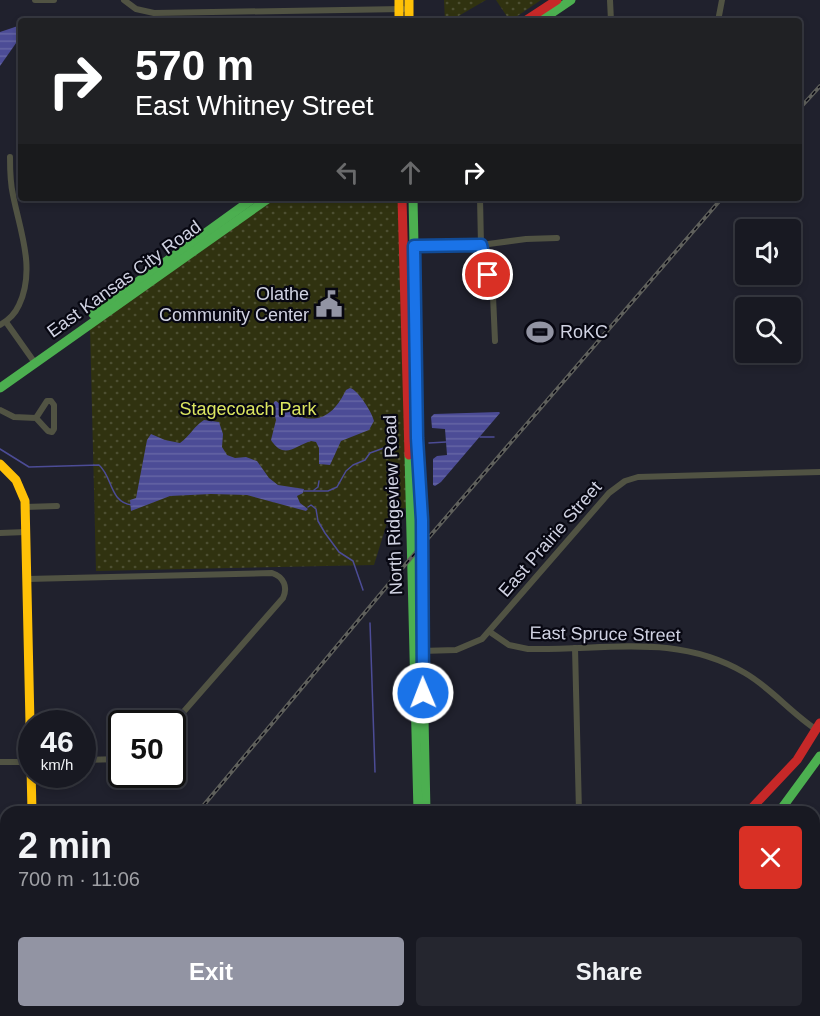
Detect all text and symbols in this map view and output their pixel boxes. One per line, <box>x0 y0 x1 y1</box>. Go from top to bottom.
icon: right <box>36 42 114 120</box>
text: 570 m <box>135 42 254 89</box>
text: East Whitney Street <box>135 91 374 121</box>
icon: left <box>331 156 364 189</box>
icon: ahead <box>394 156 427 189</box>
icon: right <box>457 156 490 189</box>
street label: East Kansas City Road <box>43 217 205 341</box>
map controls <box>735 219 801 363</box>
button: sound <box>735 219 801 285</box>
pin <box>462 249 513 300</box>
icon: arrive <box>471 258 504 291</box>
place label: Olathe Community Center <box>159 284 309 325</box>
public building icon: Olathe Community Center <box>314 289 344 319</box>
button: search <box>735 297 801 363</box>
sports icon: RoKC <box>525 317 555 347</box>
place label: RoKC <box>560 322 608 342</box>
park label: Stagecoach Park <box>179 399 318 419</box>
street label: North Ridgeview Road <box>380 415 406 595</box>
street label: East Prairie Street <box>495 477 605 601</box>
street label: East Spruce Street <box>529 623 681 645</box>
position arrow <box>391 661 455 725</box>
speed limit sign: 50 <box>108 710 186 788</box>
text: 46 <box>40 725 74 758</box>
text: km/h <box>41 756 73 773</box>
text: 2 min <box>18 825 112 866</box>
button: close <box>739 826 802 889</box>
text: 700 m · 11:06 <box>18 868 140 890</box>
button: Exit <box>18 937 404 1006</box>
button: Share <box>416 937 802 1006</box>

